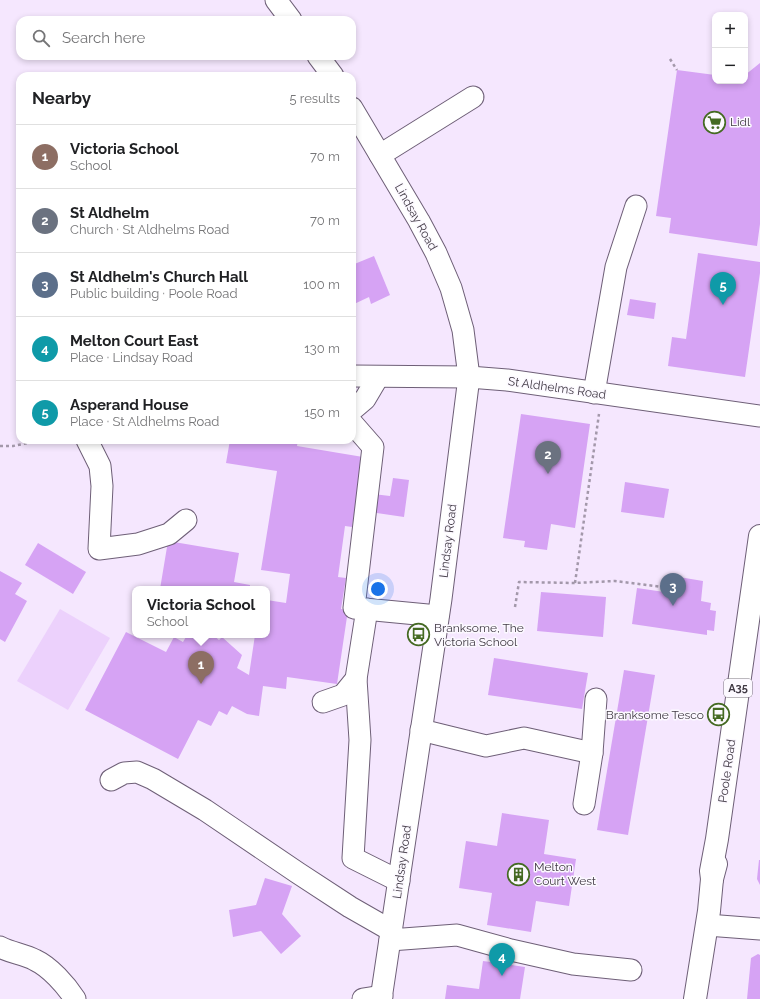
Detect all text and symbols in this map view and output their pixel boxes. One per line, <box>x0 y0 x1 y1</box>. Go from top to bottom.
map controls <box>712 12 748 84</box>
button: + <box>712 12 748 48</box>
search box <box>16 16 356 60</box>
icon: search <box>30 27 52 49</box>
text: Search here <box>62 29 145 47</box>
button: − <box>712 48 748 84</box>
text: Nearby <box>32 88 91 108</box>
text: 5 results <box>289 91 340 106</box>
supermarket icon: Lidl <box>702 109 728 135</box>
place label: Lidl <box>730 115 751 129</box>
text: Victoria School <box>70 140 179 158</box>
text: 1 <box>42 149 48 164</box>
text: 70 m <box>310 149 340 164</box>
text: School <box>70 158 112 173</box>
street label: Lindsay Road <box>392 181 440 253</box>
text: St Aldhelm <box>70 204 149 222</box>
text: 2 <box>41 213 49 228</box>
text: 70 m <box>310 213 340 228</box>
text: Church · St Aldhelms Road <box>70 222 229 237</box>
text: St Aldhelm's Church Hall <box>70 268 248 286</box>
pin: 5 <box>710 272 736 305</box>
text: 3 <box>41 277 49 292</box>
text: 100 m <box>303 277 340 292</box>
text: Public building · Poole Road <box>70 286 237 301</box>
text: Melton Court East <box>70 332 198 350</box>
text: 4 <box>41 341 49 356</box>
text: 130 m <box>304 341 340 356</box>
text: Place · Lindsay Road <box>70 350 193 365</box>
street label: St Aldhelms Road <box>507 374 607 402</box>
text: Asperand House <box>70 396 188 414</box>
text: 5 <box>41 405 49 420</box>
text: 150 m <box>304 405 340 420</box>
text: Place · St Aldhelms Road <box>70 414 219 429</box>
pin: 2 <box>535 441 561 474</box>
street label: Lindsay Road <box>437 503 459 579</box>
pin: 3 <box>660 573 686 606</box>
your location <box>368 579 388 599</box>
popup <box>132 586 270 638</box>
text: Victoria School <box>147 596 255 614</box>
text: School <box>147 614 188 629</box>
place label: Branksome, The Victoria School <box>434 621 524 649</box>
bus stop icon: Branksome, The Victoria School <box>405 622 431 648</box>
pin: 1 <box>188 651 214 684</box>
road number: A35 <box>724 679 752 697</box>
bus stop icon: Branksome Tesco <box>706 702 732 728</box>
place label: Branksome Tesco <box>606 708 704 722</box>
street label: Poole Road <box>716 738 738 804</box>
street label: Lindsay Road <box>390 824 414 900</box>
place label: Melton Court West <box>534 860 596 888</box>
building icon: Melton Court West <box>505 861 531 887</box>
pin: 4 <box>489 943 515 976</box>

